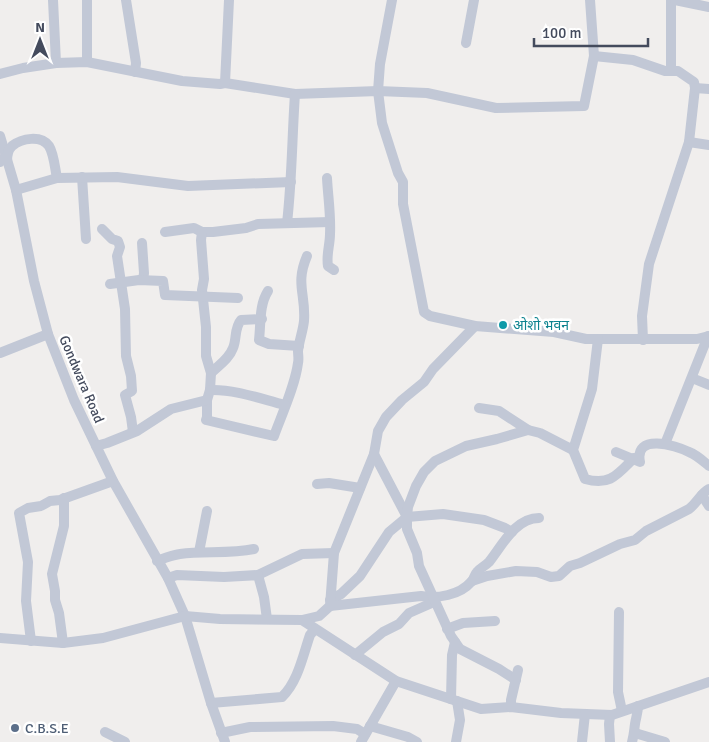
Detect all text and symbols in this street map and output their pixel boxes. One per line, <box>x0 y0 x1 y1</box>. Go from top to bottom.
north arrow <box>15 15 65 65</box>
scale bar <box>534 15 648 47</box>
text: N <box>35 19 45 36</box>
text: 100 m <box>542 24 582 42</box>
place label: ओशो भवन <box>513 317 569 334</box>
marker: ओशो भवन <box>497 319 509 331</box>
street label: Gondwara Road <box>55 333 108 426</box>
place label: C.B.S.E <box>25 720 69 737</box>
marker: C.B.S.E <box>9 722 21 734</box>

